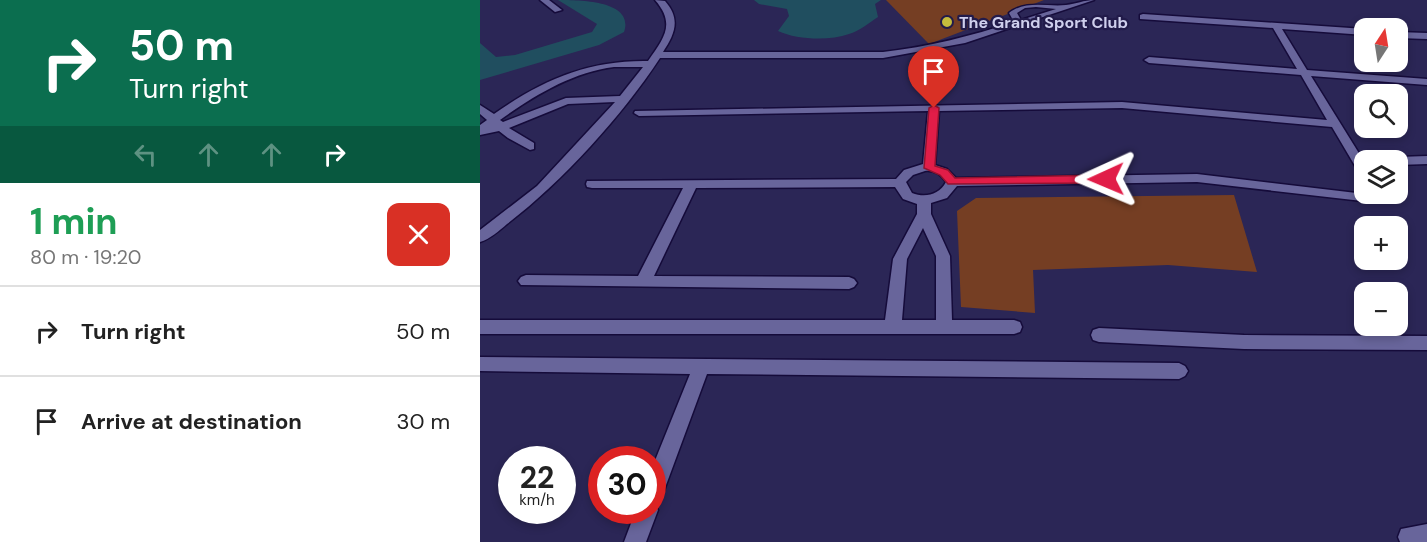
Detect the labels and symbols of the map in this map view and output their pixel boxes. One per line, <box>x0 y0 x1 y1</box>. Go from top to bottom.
place label: The Grand Sport Club <box>959 12 1128 33</box>
marker: The Grand Sport Club <box>940 15 954 29</box>
north arrow <box>1354 18 1408 72</box>
pin <box>908 46 959 108</box>
position arrow <box>1074 147 1138 211</box>
speed limit sign: 30 <box>588 446 666 524</box>

